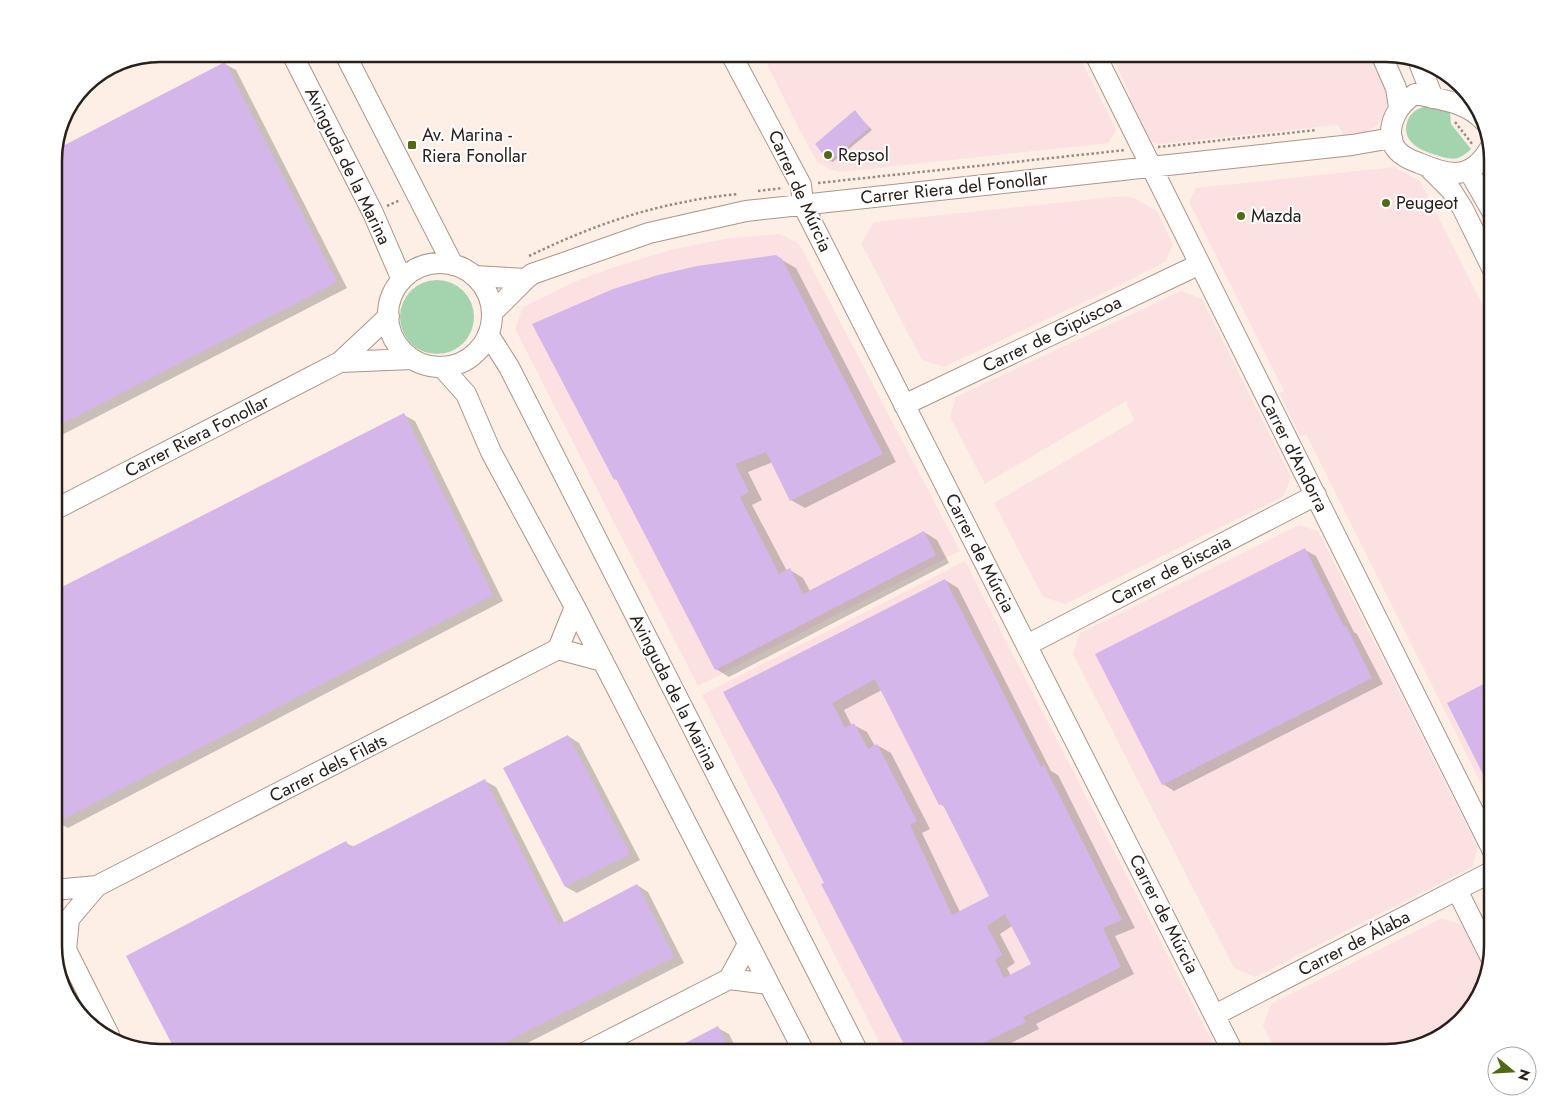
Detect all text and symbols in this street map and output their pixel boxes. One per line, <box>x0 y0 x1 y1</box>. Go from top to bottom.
street label: Avinguda de la Marina <box>299 83 397 249</box>
place label: Av. Marina - Riera Fonollar <box>422 122 528 169</box>
street label: Carrer de Múrcia <box>762 126 838 256</box>
marker: Av. Marina - Riera Fonollar <box>406 139 418 151</box>
place label: Repsol <box>838 142 889 168</box>
marker: Repsol <box>822 149 834 161</box>
street label: Carrer Riera del Fonollar <box>859 165 1050 211</box>
place label: Peugeot <box>1396 190 1458 216</box>
marker: Peugeot <box>1380 197 1392 209</box>
place label: Mazda <box>1251 203 1301 229</box>
marker: Mazda <box>1235 210 1247 222</box>
street label: Carrer de Gipúscoa <box>978 289 1126 379</box>
street label: Carrer Riera Fonollar <box>120 388 274 484</box>
street label: Carrer d'Andorra <box>1253 390 1335 516</box>
street label: Carrer de Múrcia <box>939 489 1021 617</box>
street label: Carrer de Biscaia <box>1107 529 1235 611</box>
street label: Avinguda de la Marina <box>623 609 725 775</box>
street label: Carrer dels Filats <box>265 727 391 809</box>
street label: Carrer de Múrcia <box>1123 850 1205 978</box>
street label: Carrer de Álaba <box>1294 904 1414 982</box>
north arrow <box>1487 1046 1537 1096</box>
text: N <box>1513 1067 1536 1083</box>

